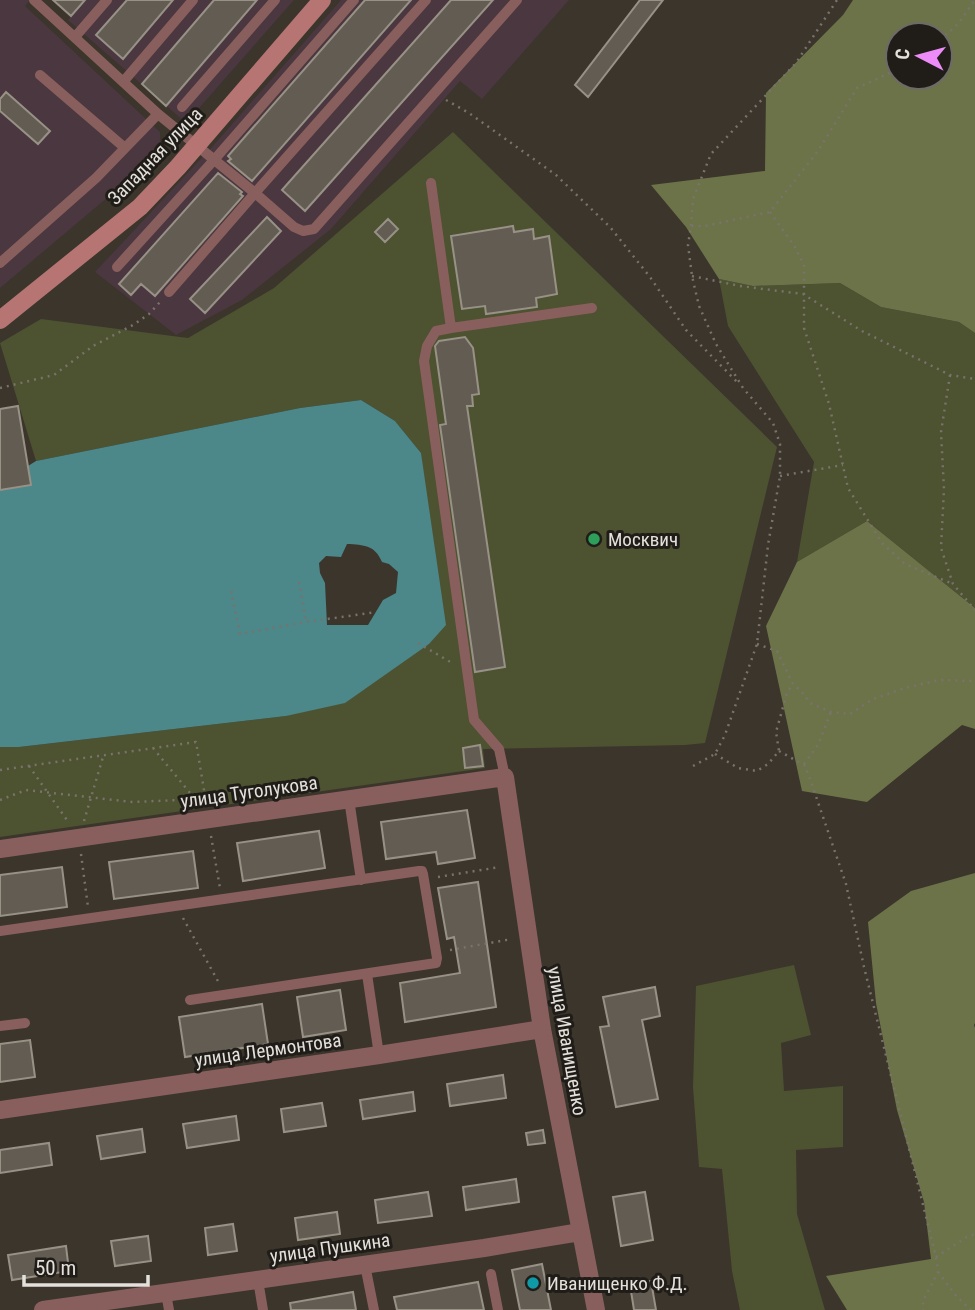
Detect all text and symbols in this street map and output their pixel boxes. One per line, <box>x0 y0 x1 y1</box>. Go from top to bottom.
north arrow <box>884 21 954 91</box>
text: С <box>891 48 915 61</box>
street label: Западная улица <box>103 103 207 209</box>
place label: Москвич <box>608 528 678 551</box>
marker: Москвич <box>586 531 602 547</box>
street label: улица Туголукова <box>179 771 319 813</box>
street label: улица Иванищенко <box>543 965 591 1117</box>
street label: улица Лермонтова <box>193 1028 343 1072</box>
street label: улица Пушкина <box>268 1228 392 1268</box>
scale bar <box>24 1244 149 1288</box>
text: 50 m <box>35 1256 76 1280</box>
place label: Иванищенко Ф.Д. <box>547 1272 687 1295</box>
marker: Иванищенко Ф.Д. <box>525 1275 541 1291</box>

